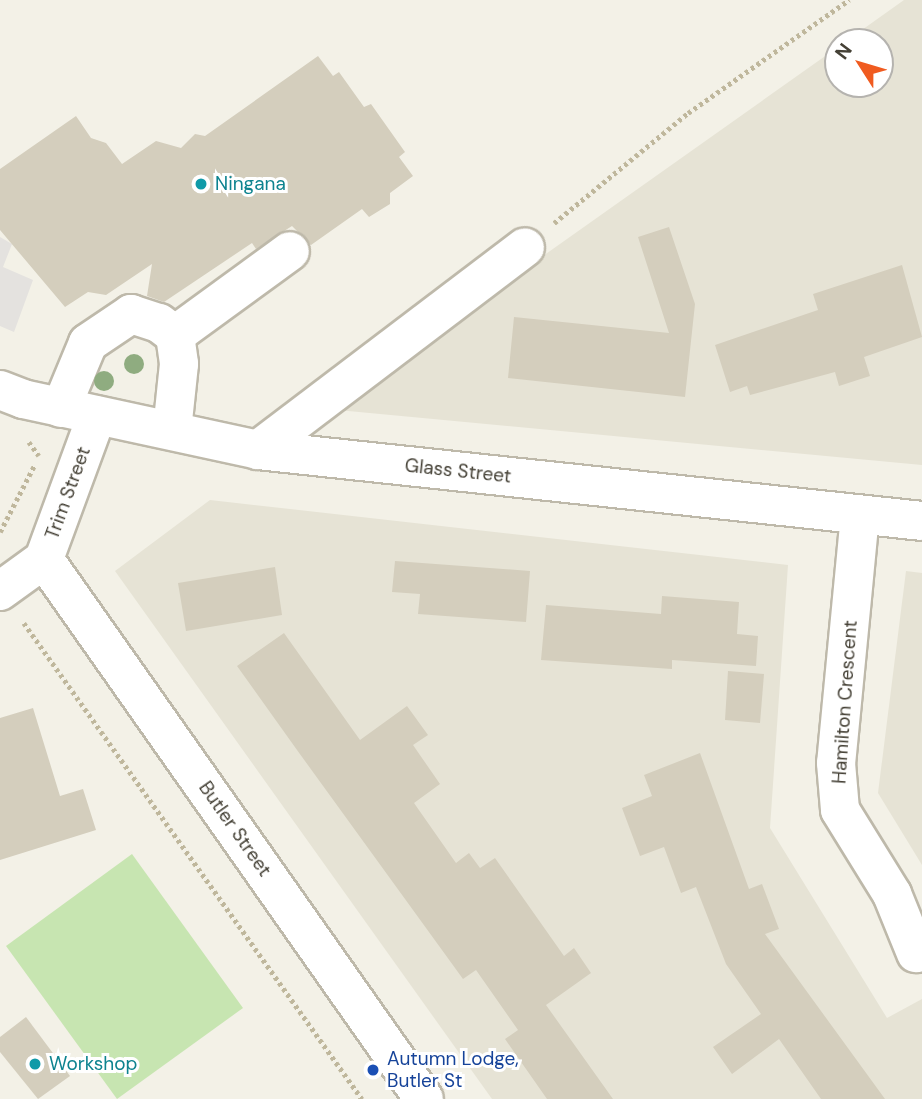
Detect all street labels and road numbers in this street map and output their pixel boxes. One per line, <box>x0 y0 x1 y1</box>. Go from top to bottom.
street label: Trim Street <box>41 444 95 542</box>
street label: Glass Street <box>404 454 512 488</box>
street label: Hamilton Crescent <box>828 619 862 785</box>
street label: Butler Street <box>194 777 276 881</box>

